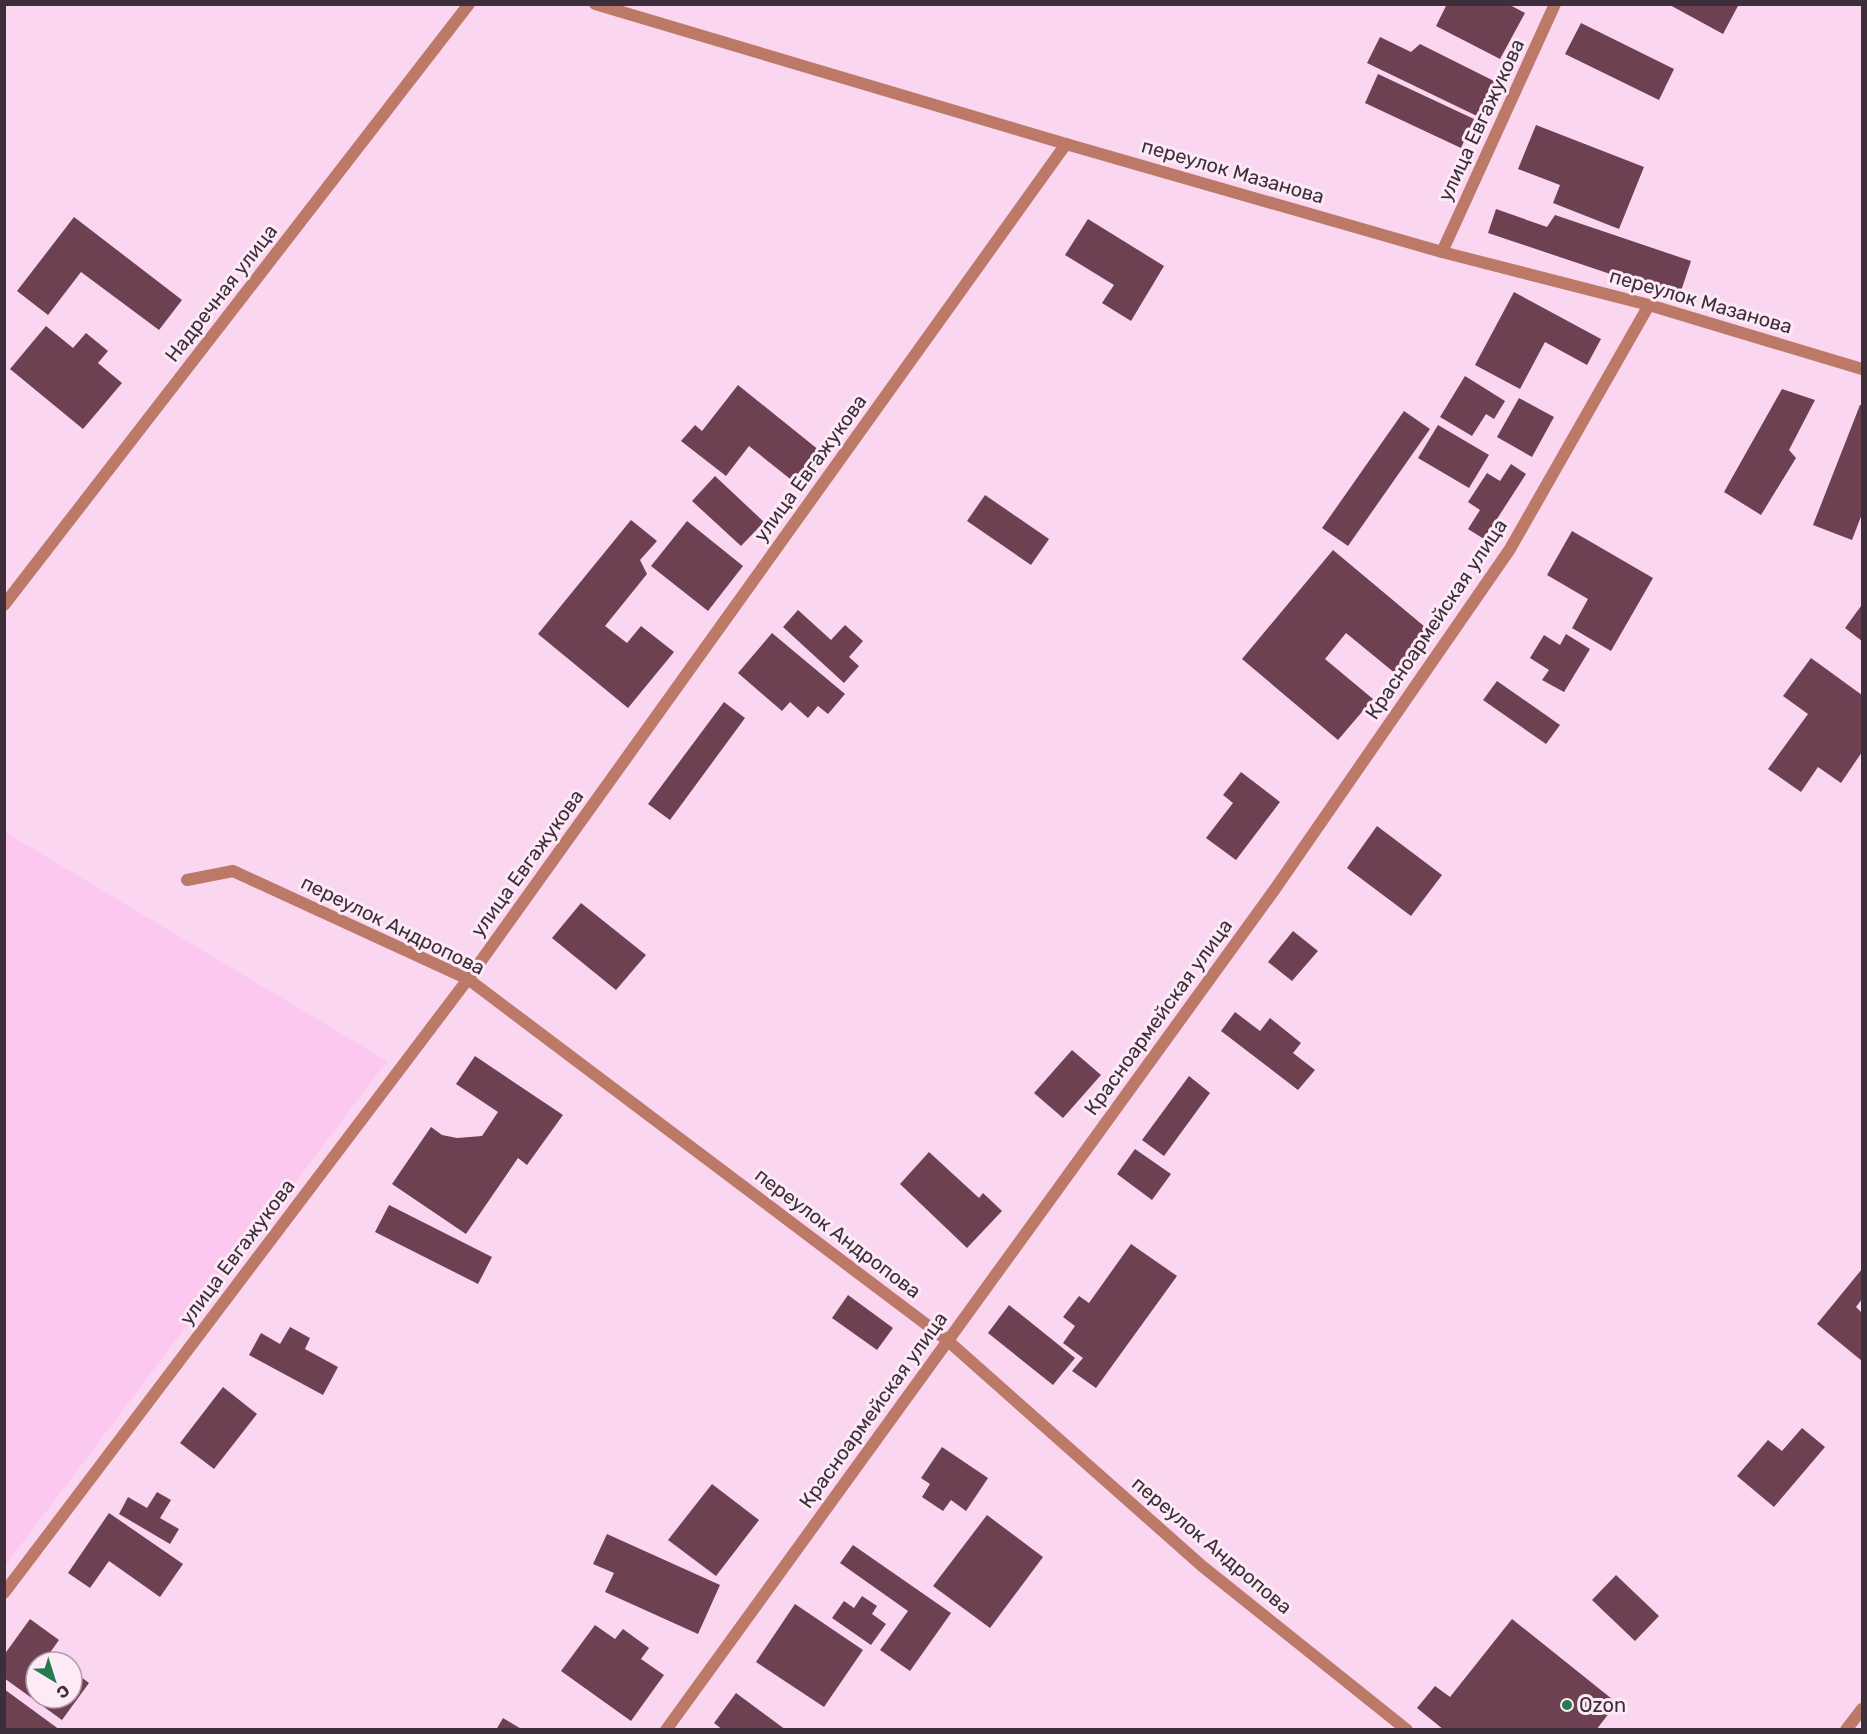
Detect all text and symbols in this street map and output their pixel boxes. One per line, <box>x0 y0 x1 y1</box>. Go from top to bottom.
street label: улица Евгажукова <box>1433 35 1529 205</box>
street label: переулок Мазанова <box>1139 133 1327 209</box>
street label: Надречная улица <box>160 219 282 367</box>
street label: переулок Мазанова <box>1607 263 1795 339</box>
street label: улица Евгажукова <box>748 390 872 546</box>
street label: Красноармейская улица <box>1360 514 1512 724</box>
street label: улица Евгажукова <box>465 785 589 941</box>
street label: переулок Андропова <box>297 870 489 980</box>
street label: Красноармейская улица <box>1079 914 1237 1120</box>
street label: переулок Андропова <box>750 1163 926 1303</box>
street label: улица Евгажукова <box>174 1174 300 1330</box>
street label: Красноармейская улица <box>794 1307 952 1513</box>
street label: переулок Андропова <box>1127 1471 1297 1619</box>
north arrow <box>24 1650 84 1710</box>
text: С <box>53 1680 73 1702</box>
place label: Ozon <box>1579 1693 1626 1717</box>
marker: Ozon <box>1560 1698 1574 1712</box>

